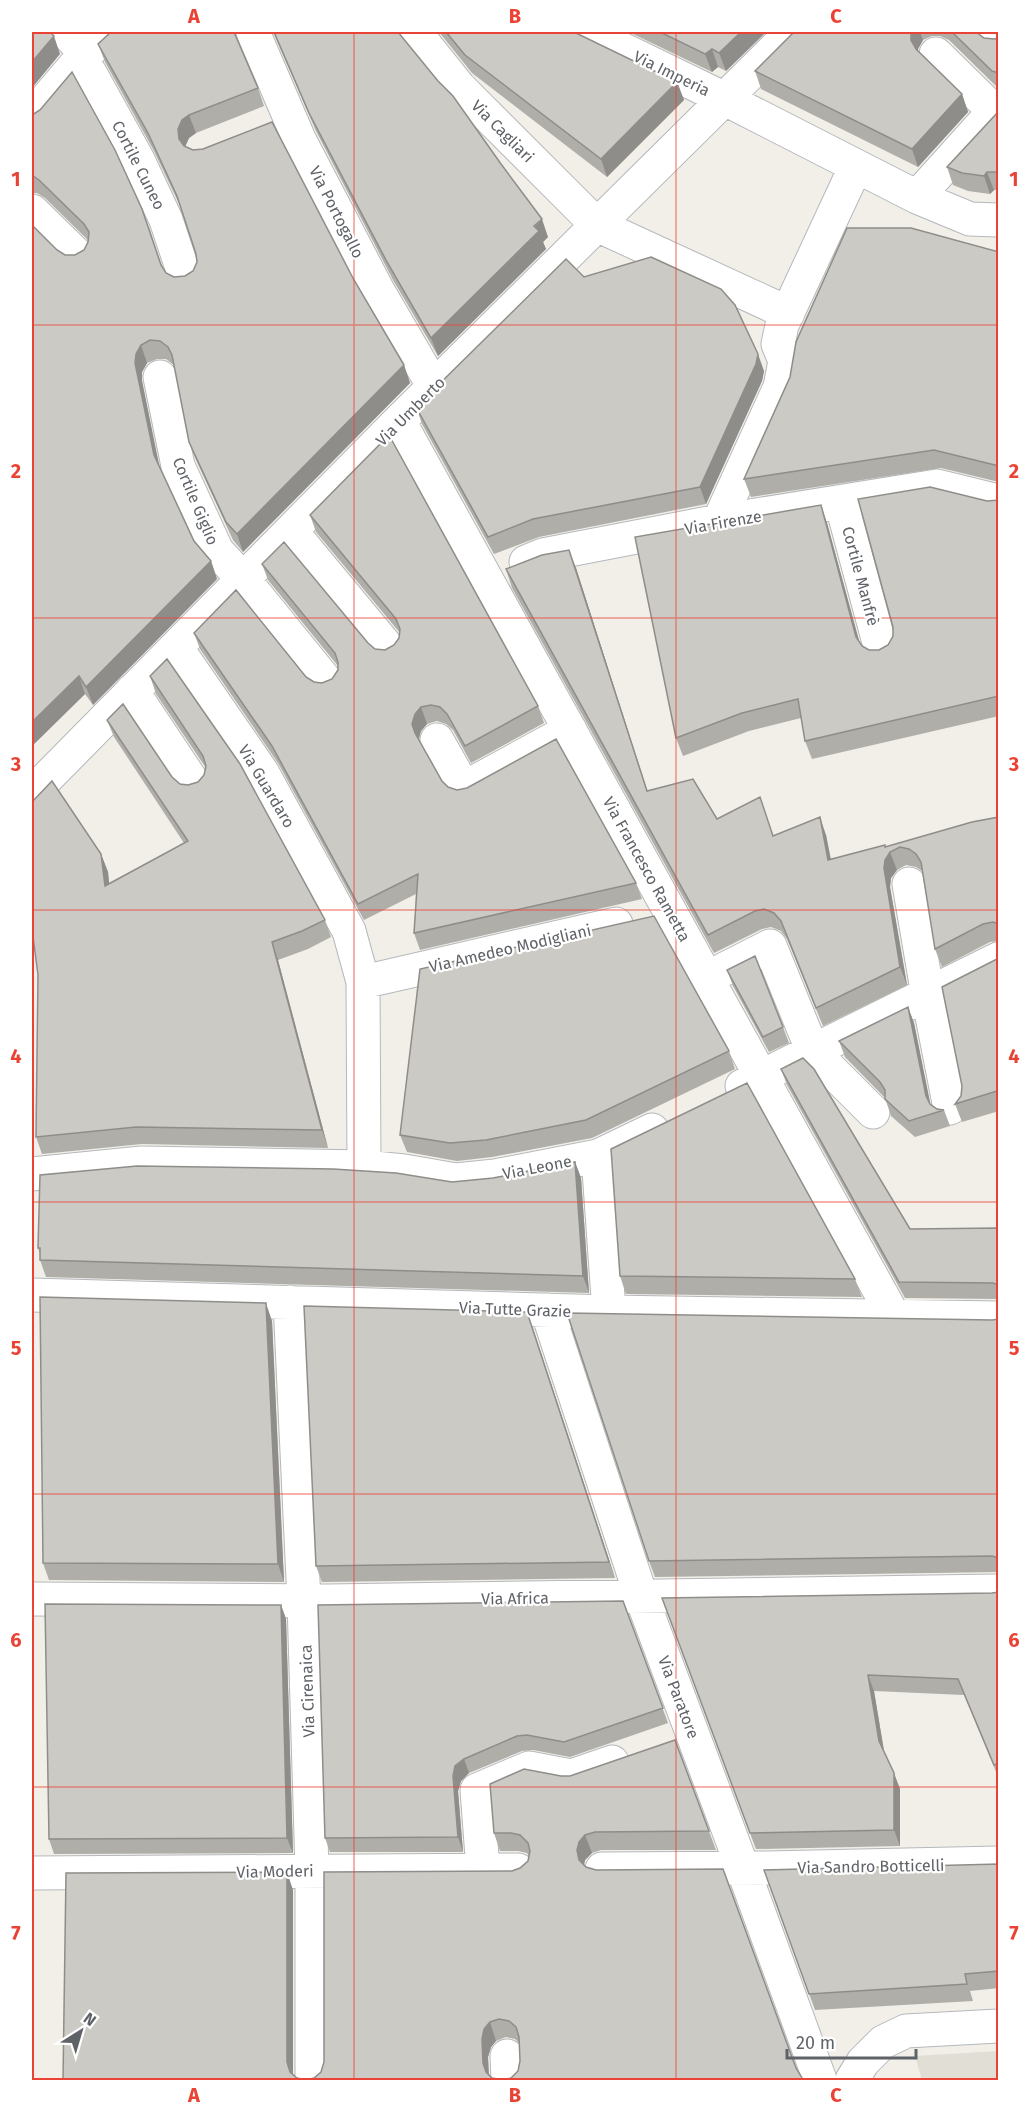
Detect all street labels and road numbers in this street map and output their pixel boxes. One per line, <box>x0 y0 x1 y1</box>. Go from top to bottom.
street label: Via Imperia <box>631 47 713 100</box>
street label: Via Cagliari <box>467 96 538 167</box>
street label: Cortile Cuneo <box>108 117 169 213</box>
street label: Via Portogallo <box>305 163 368 261</box>
street label: Via Umberto <box>372 373 449 450</box>
street label: Cortile Giglio <box>169 454 223 548</box>
street label: Via Firenze <box>683 506 763 539</box>
street label: Cortile Manfrè <box>838 524 883 628</box>
street label: Via Guardaro <box>234 741 299 831</box>
street label: Via Francesco Rametta <box>599 794 694 945</box>
street label: Via Amedeo Modigliani <box>427 921 593 976</box>
street label: Via Leone <box>501 1151 573 1184</box>
street label: Via Tutte Grazie <box>459 1298 571 1321</box>
street label: Via Africa <box>481 1588 549 1609</box>
street label: Via Cirenaica <box>296 1644 319 1738</box>
street label: Via Paratore <box>654 1653 703 1741</box>
street label: Via Sandro Botticelli <box>797 1856 945 1877</box>
street label: Via Moderi <box>236 1861 314 1882</box>

